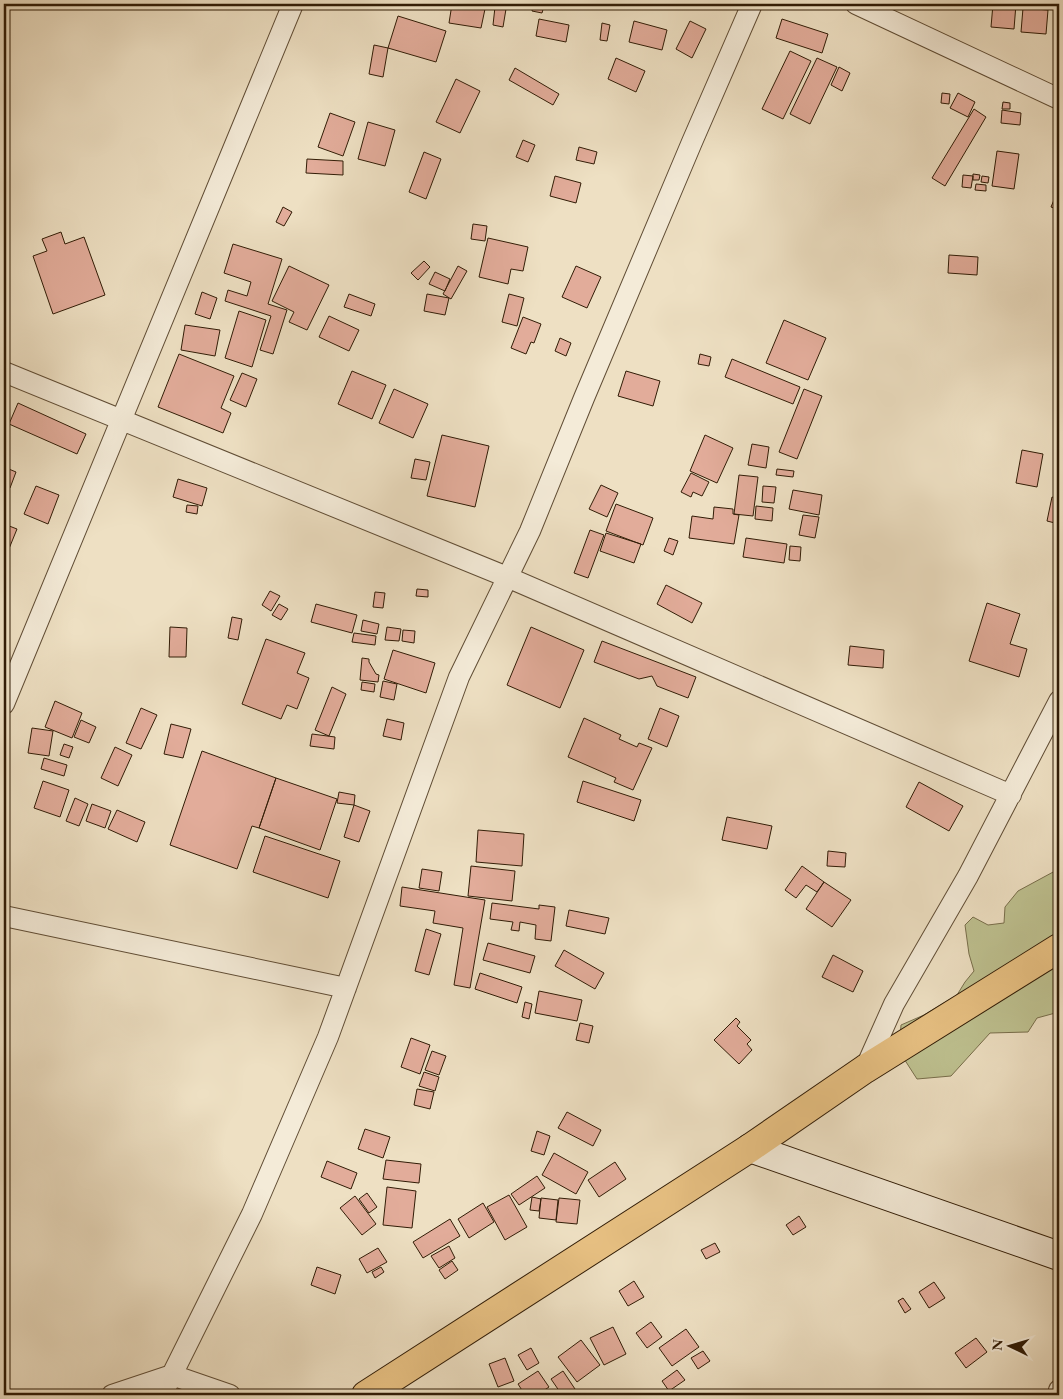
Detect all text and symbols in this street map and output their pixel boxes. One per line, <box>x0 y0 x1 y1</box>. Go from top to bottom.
north arrow <box>986 1322 1036 1372</box>
text: N <box>988 1338 1007 1351</box>

